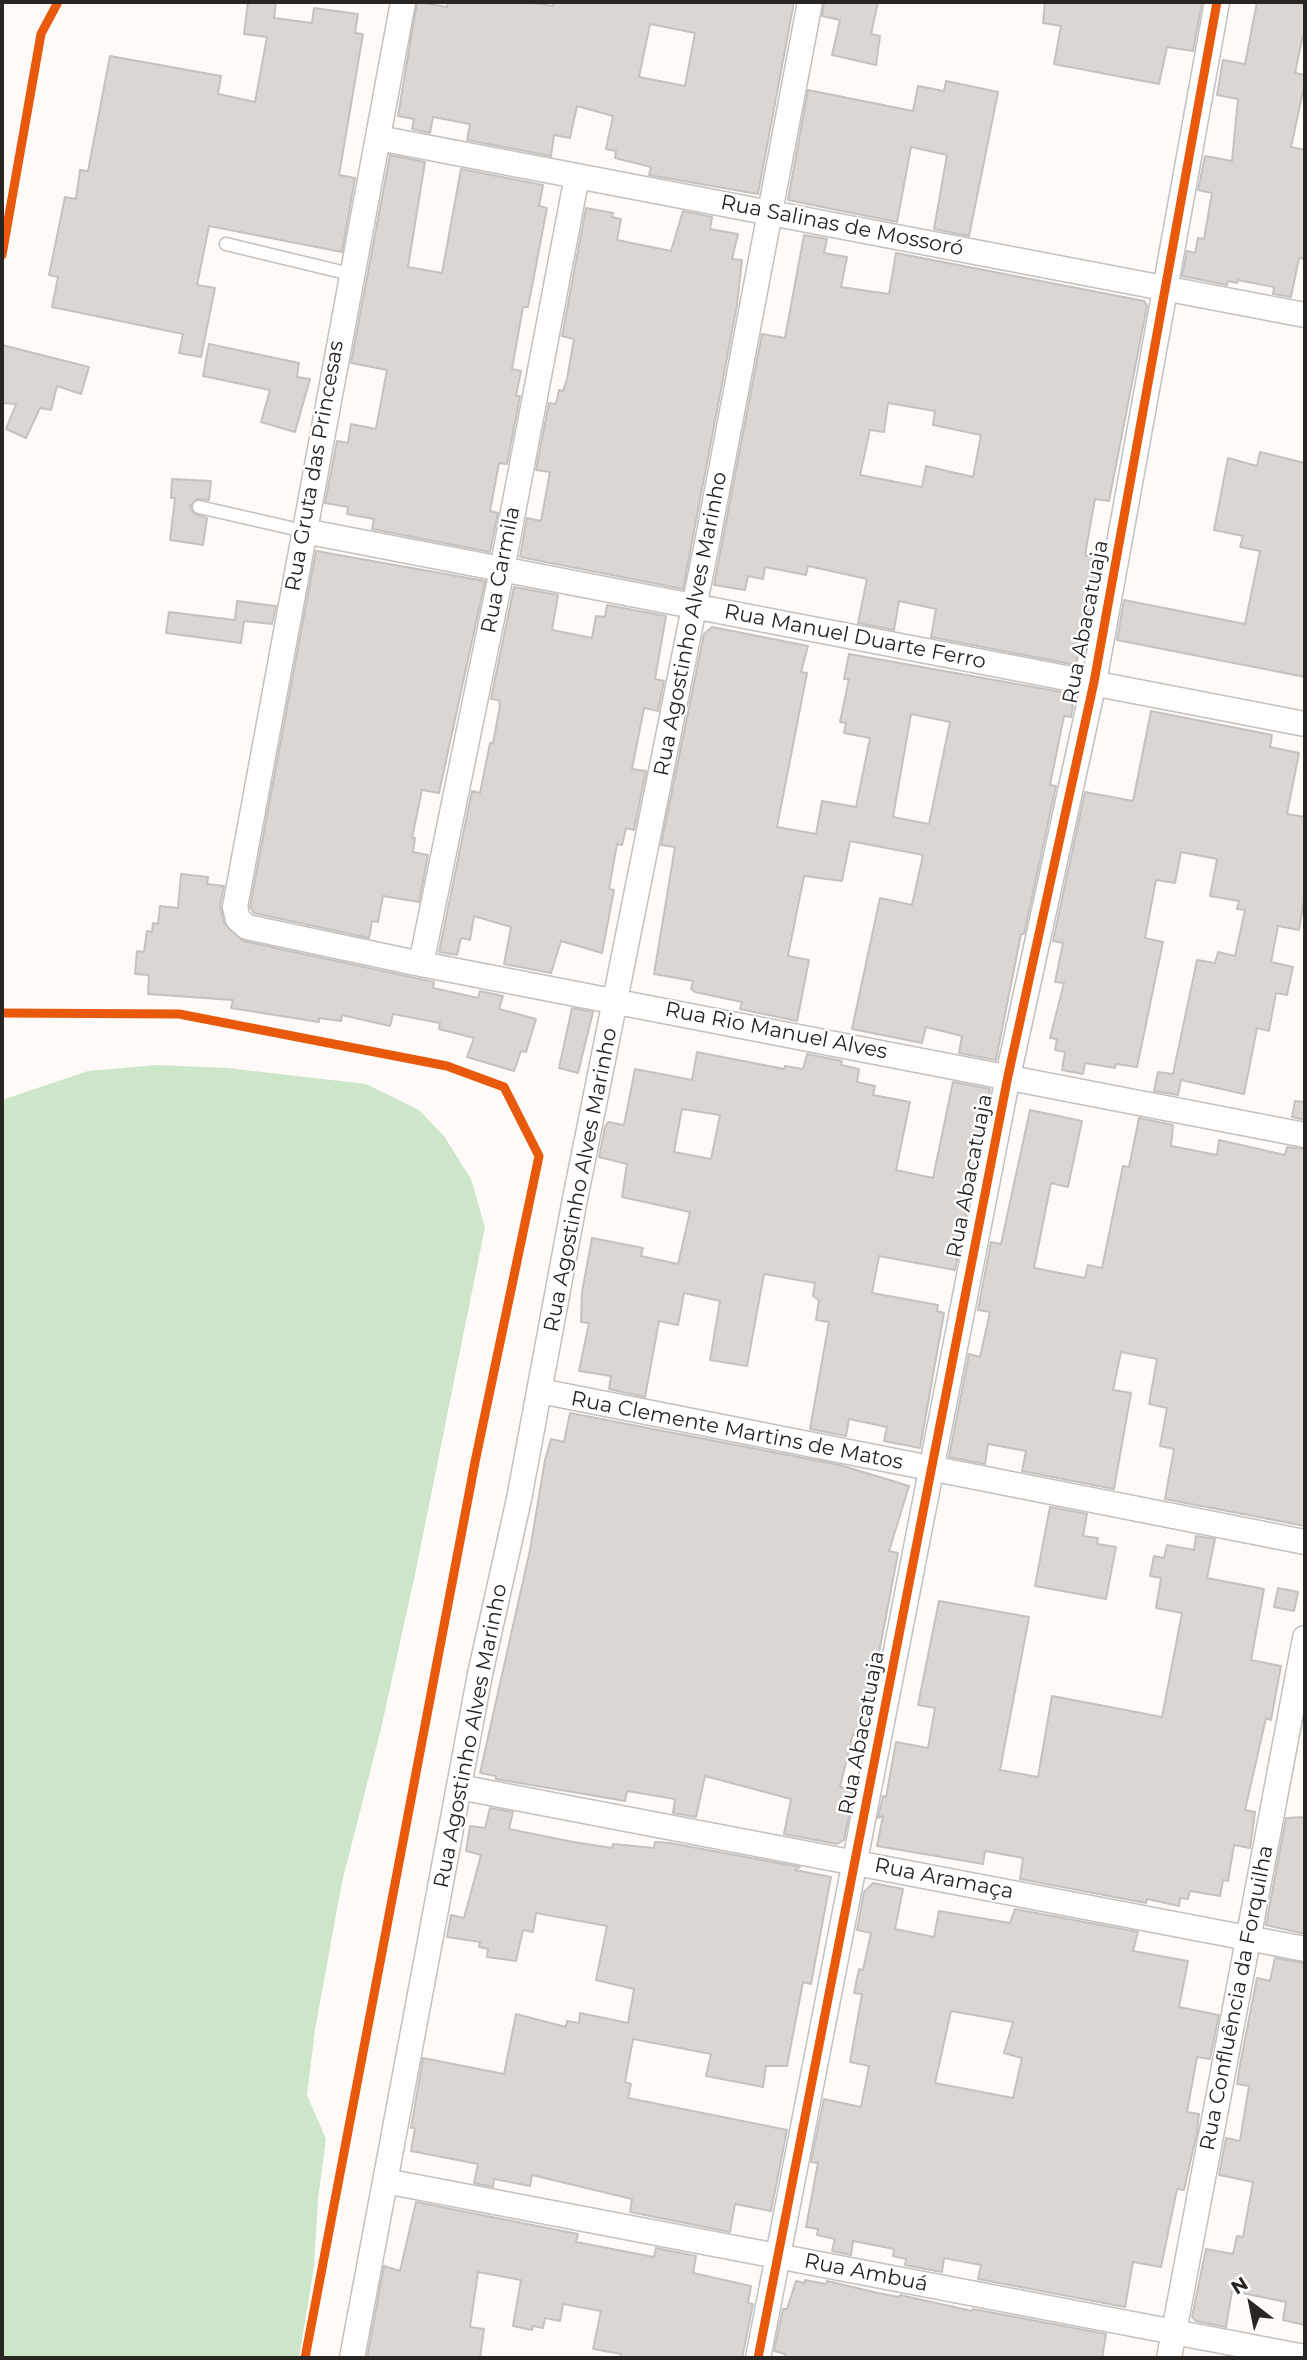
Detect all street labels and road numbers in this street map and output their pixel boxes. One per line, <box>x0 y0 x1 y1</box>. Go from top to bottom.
street label: Rua Salinas de Mossoró <box>718 190 966 262</box>
street label: Rua Gruta das Princesas <box>281 339 349 593</box>
street label: Rua Agostinho Alves Marinho <box>649 470 733 778</box>
street label: Rua Carmila <box>476 505 526 635</box>
street label: Rua Abacatuaja <box>1058 538 1114 706</box>
street label: Rua Manuel Duarte Ferro <box>722 599 988 675</box>
street label: Rua Rio Manuel Alves <box>663 997 889 1065</box>
street label: Rua Agostinho Alves Marinho <box>539 1026 623 1334</box>
street label: Rua Abacatuaja <box>942 1092 998 1260</box>
street label: Rua Clemente Martins de Matos <box>569 1386 905 1476</box>
street label: Rua Agostinho Alves Marinho <box>429 1582 513 1890</box>
street label: Rua Abacatuaja <box>834 1649 890 1817</box>
street label: Rua Confluência da Forquilha <box>1195 1843 1279 2153</box>
street label: Rua Aramaça <box>872 1853 1016 1905</box>
street label: Rua Ambuá <box>802 2249 930 2297</box>

